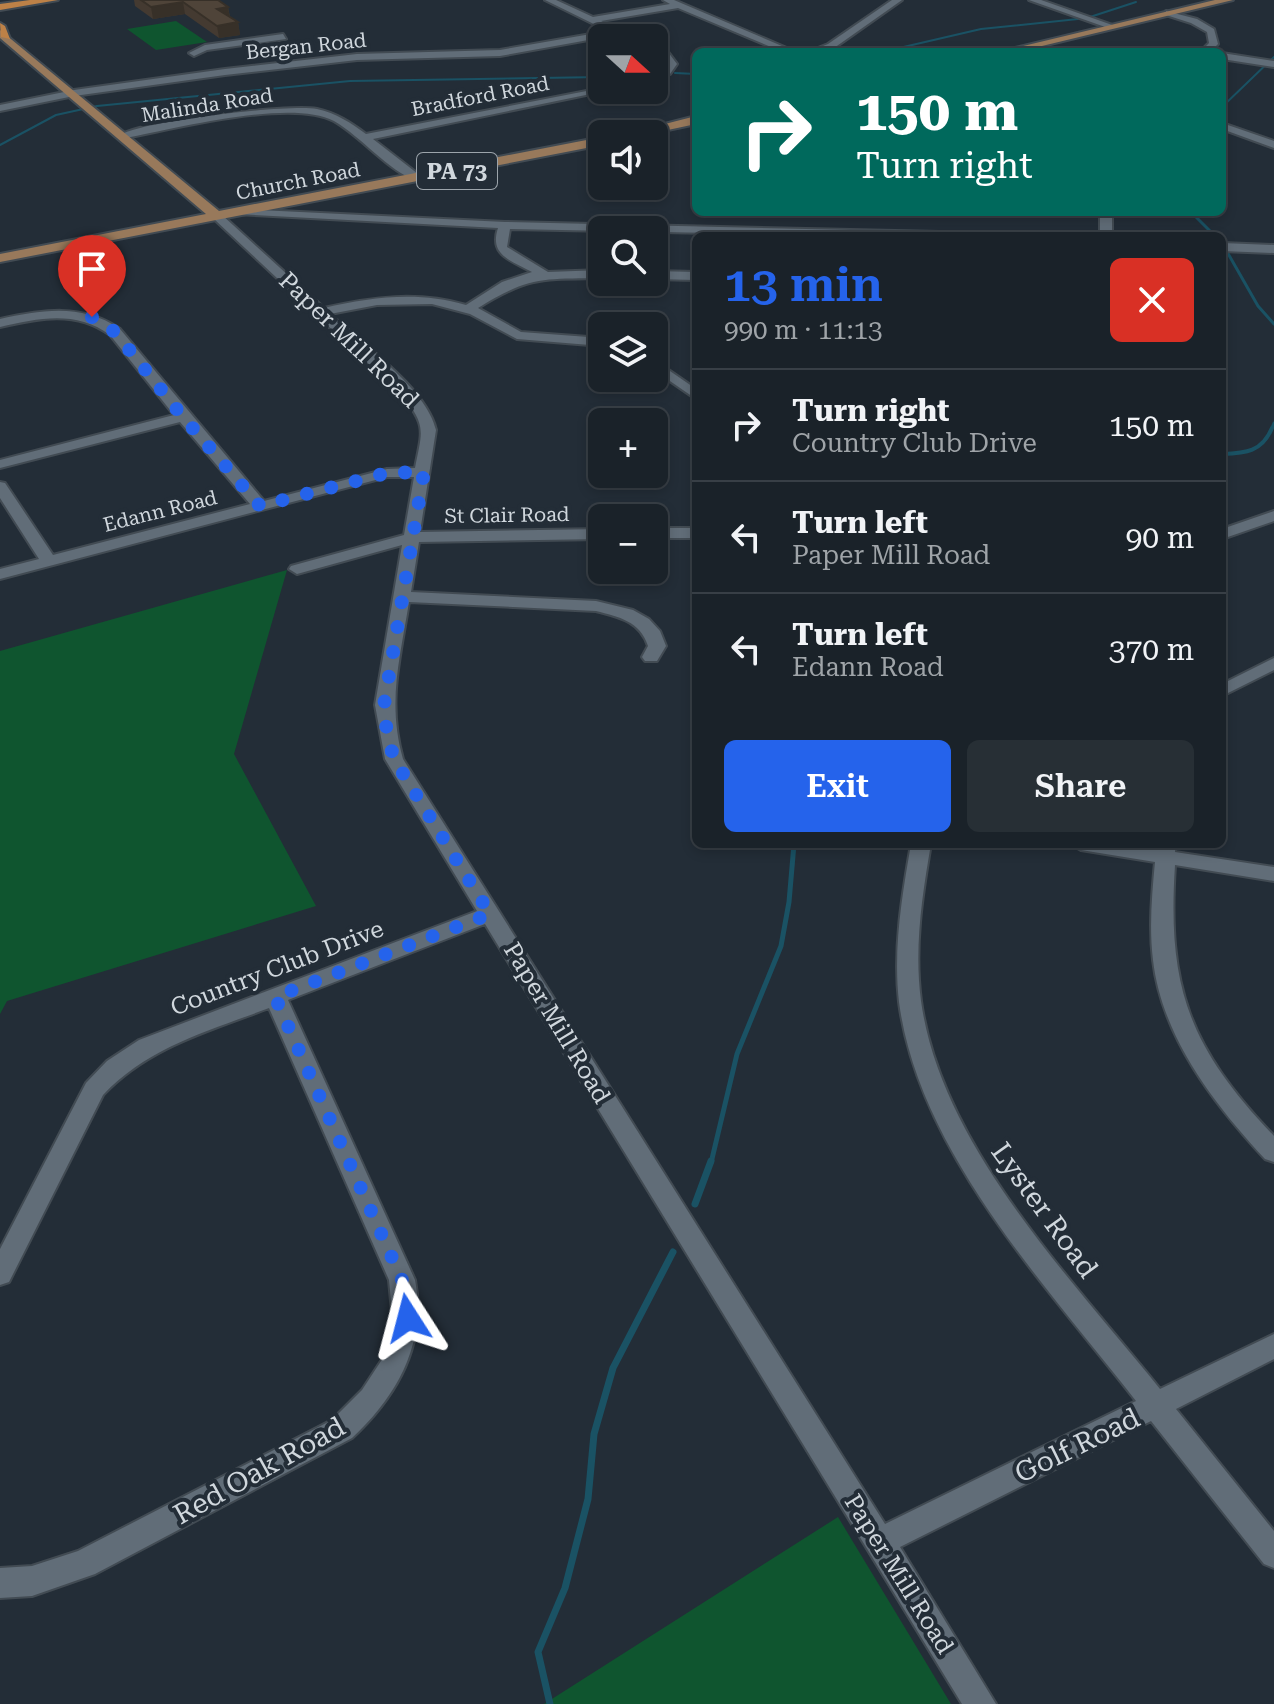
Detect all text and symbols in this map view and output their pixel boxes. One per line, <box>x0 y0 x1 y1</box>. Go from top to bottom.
north arrow <box>588 24 668 104</box>
map controls <box>588 24 668 584</box>
street label: Bergan Road <box>244 28 368 64</box>
street label: Bradford Road <box>409 71 551 121</box>
text: 150 m <box>856 78 1018 144</box>
icon: right <box>724 80 828 184</box>
street label: Malinda Road <box>139 83 275 127</box>
button: sound <box>588 120 668 200</box>
text: Turn right <box>856 145 1033 187</box>
road number: PA 73 <box>417 153 497 189</box>
street label: Church Road <box>234 157 362 205</box>
button: search <box>588 216 668 296</box>
pin <box>58 235 126 317</box>
icon: arrive <box>70 247 114 291</box>
text: 13 min <box>724 257 883 313</box>
button: close <box>1110 258 1194 342</box>
street label: Paper Mill Road <box>273 266 425 414</box>
button: layers <box>588 312 668 392</box>
text: 990 m · 11:13 <box>724 315 883 345</box>
text: Turn right <box>792 393 949 428</box>
icon: right <box>724 403 768 447</box>
button: + <box>588 408 668 488</box>
text: 150 m <box>1109 408 1194 443</box>
text: Country Club Drive <box>792 428 1037 458</box>
street label: Edann Road <box>101 485 220 537</box>
street label: St Clair Road <box>444 502 570 528</box>
button: − <box>588 504 668 584</box>
text: Turn left <box>792 505 928 540</box>
icon: left <box>724 515 768 559</box>
text: 90 m <box>1125 520 1194 555</box>
text: Paper Mill Road <box>792 540 990 570</box>
text: Turn left <box>792 617 928 652</box>
icon: left <box>724 627 768 671</box>
text: 370 m <box>1109 632 1194 667</box>
text: Edann Road <box>792 652 944 682</box>
button: Exit <box>724 740 951 832</box>
button: Share <box>967 740 1194 832</box>
street label: Country Club Drive <box>167 914 387 1022</box>
street label: Paper Mill Road <box>498 937 616 1109</box>
street label: Lyster Road <box>984 1136 1105 1285</box>
position arrow <box>366 1276 450 1360</box>
street label: Golf Road <box>1009 1401 1145 1490</box>
street label: Red Oak Road <box>168 1410 351 1531</box>
street label: Paper Mill Road <box>839 1489 959 1659</box>

